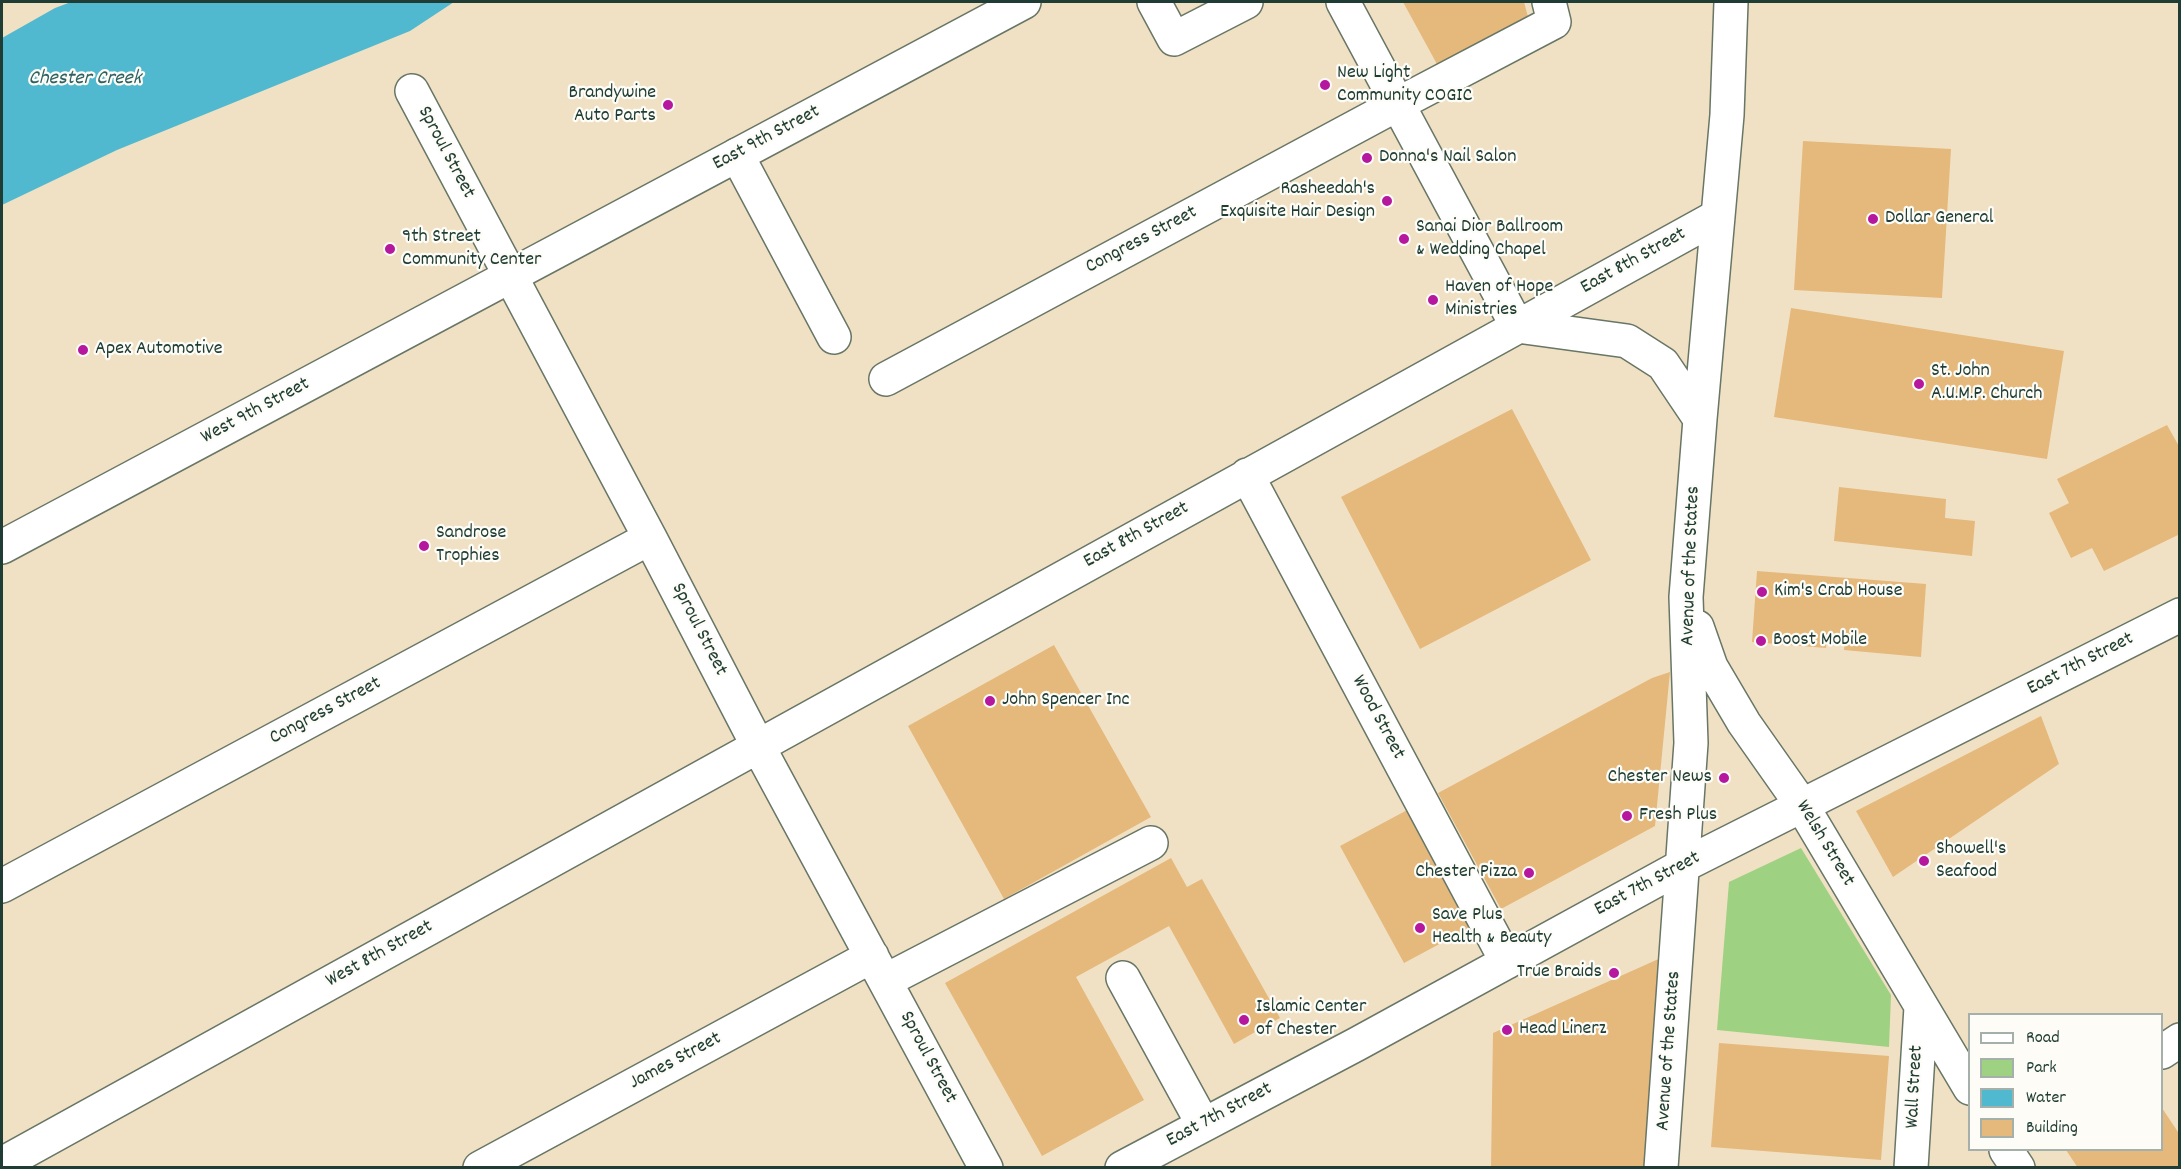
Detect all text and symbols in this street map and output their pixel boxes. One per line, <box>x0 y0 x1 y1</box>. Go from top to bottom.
place label: New Light Community COGIC <box>1337 62 1472 109</box>
water label: Chester Creek <box>29 67 141 93</box>
marker: New Light Community COGIC <box>1318 78 1332 92</box>
place label: Brandywine Auto Parts <box>568 82 656 129</box>
marker: Brandywine Auto Parts <box>661 98 675 112</box>
street label: East 9th Street <box>709 101 825 177</box>
street label: Sproul Street <box>411 103 479 203</box>
place label: Donna's Nail Salon <box>1379 146 1516 170</box>
marker: Donna's Nail Salon <box>1360 151 1374 165</box>
place label: Rasheedah's Exquisite Hair Design <box>1220 178 1375 225</box>
marker: Rasheedah's Exquisite Hair Design <box>1380 194 1394 208</box>
street label: Congress Street <box>1082 202 1202 280</box>
place label: Dollar General <box>1885 207 1994 231</box>
marker: Dollar General <box>1866 212 1880 226</box>
place label: Sanai Dior Ballroom & Wedding Chapel <box>1416 216 1563 263</box>
street label: East 8th Street <box>1577 223 1691 301</box>
place label: 9th Street Community Center <box>402 226 541 273</box>
marker: Sanai Dior Ballroom & Wedding Chapel <box>1397 232 1411 246</box>
marker: 9th Street Community Center <box>383 242 397 256</box>
place label: Haven of Hope Ministries <box>1445 276 1553 323</box>
marker: Haven of Hope Ministries <box>1426 293 1440 307</box>
place label: Apex Automotive <box>95 338 223 362</box>
marker: Apex Automotive <box>76 343 90 357</box>
place label: St. John A.U.M.P. Church <box>1931 360 2042 407</box>
street label: West 9th Street <box>198 373 314 451</box>
marker: St. John A.U.M.P. Church <box>1912 377 1926 391</box>
street label: Avenue of the States <box>1677 486 1707 646</box>
street label: East 8th Street <box>1080 497 1194 575</box>
place label: Sandrose Trophies <box>436 522 506 569</box>
marker: Sandrose Trophies <box>417 539 431 553</box>
street label: Sproul Street <box>664 580 732 680</box>
place label: Kim's Crab House <box>1774 580 1902 604</box>
marker: Kim's Crab House <box>1755 585 1769 599</box>
street label: East 7th Street <box>2024 628 2138 702</box>
place label: Boost Mobile <box>1773 629 1867 653</box>
marker: Boost Mobile <box>1754 634 1768 648</box>
street label: Wood Street <box>1345 672 1409 764</box>
street label: Congress Street <box>266 673 386 751</box>
place label: John Spencer Inc <box>1002 689 1130 713</box>
marker: John Spencer Inc <box>983 694 997 708</box>
place label: Chester News <box>1608 766 1712 790</box>
marker: Chester News <box>1717 771 1731 785</box>
street label: Welsh Street <box>1789 797 1859 891</box>
place label: Fresh Plus <box>1639 804 1717 828</box>
marker: Fresh Plus <box>1620 809 1634 823</box>
place label: Showell's Seafood <box>1936 838 2006 885</box>
street label: East 7th Street <box>1591 847 1705 923</box>
marker: Showell's Seafood <box>1917 854 1931 868</box>
place label: Chester Pizza <box>1415 861 1517 885</box>
marker: Chester Pizza <box>1522 866 1536 880</box>
place label: Save Plus Health & Beauty <box>1432 904 1551 951</box>
street label: West 8th Street <box>322 916 438 994</box>
marker: Save Plus Health & Beauty <box>1413 921 1427 935</box>
place label: True Braids <box>1517 961 1602 985</box>
marker: True Braids <box>1607 966 1621 980</box>
street label: Avenue of the States <box>1652 970 1688 1132</box>
place label: Islamic Center of Chester <box>1256 996 1366 1043</box>
street label: Sproul Street <box>893 1008 961 1108</box>
marker: Islamic Center of Chester <box>1237 1013 1251 1027</box>
legend <box>1968 1013 2163 1151</box>
place label: Head Linerz <box>1519 1018 1606 1042</box>
marker: Head Linerz <box>1500 1023 1514 1037</box>
text: Road <box>2026 1026 2060 1051</box>
street label: James Street <box>626 1028 726 1096</box>
street label: Wall Street <box>1902 1045 1930 1129</box>
text: Park <box>2026 1056 2057 1081</box>
street label: East 7th Street <box>1163 1078 1277 1154</box>
text: Water <box>2026 1086 2066 1111</box>
text: Building <box>2026 1116 2078 1141</box>

